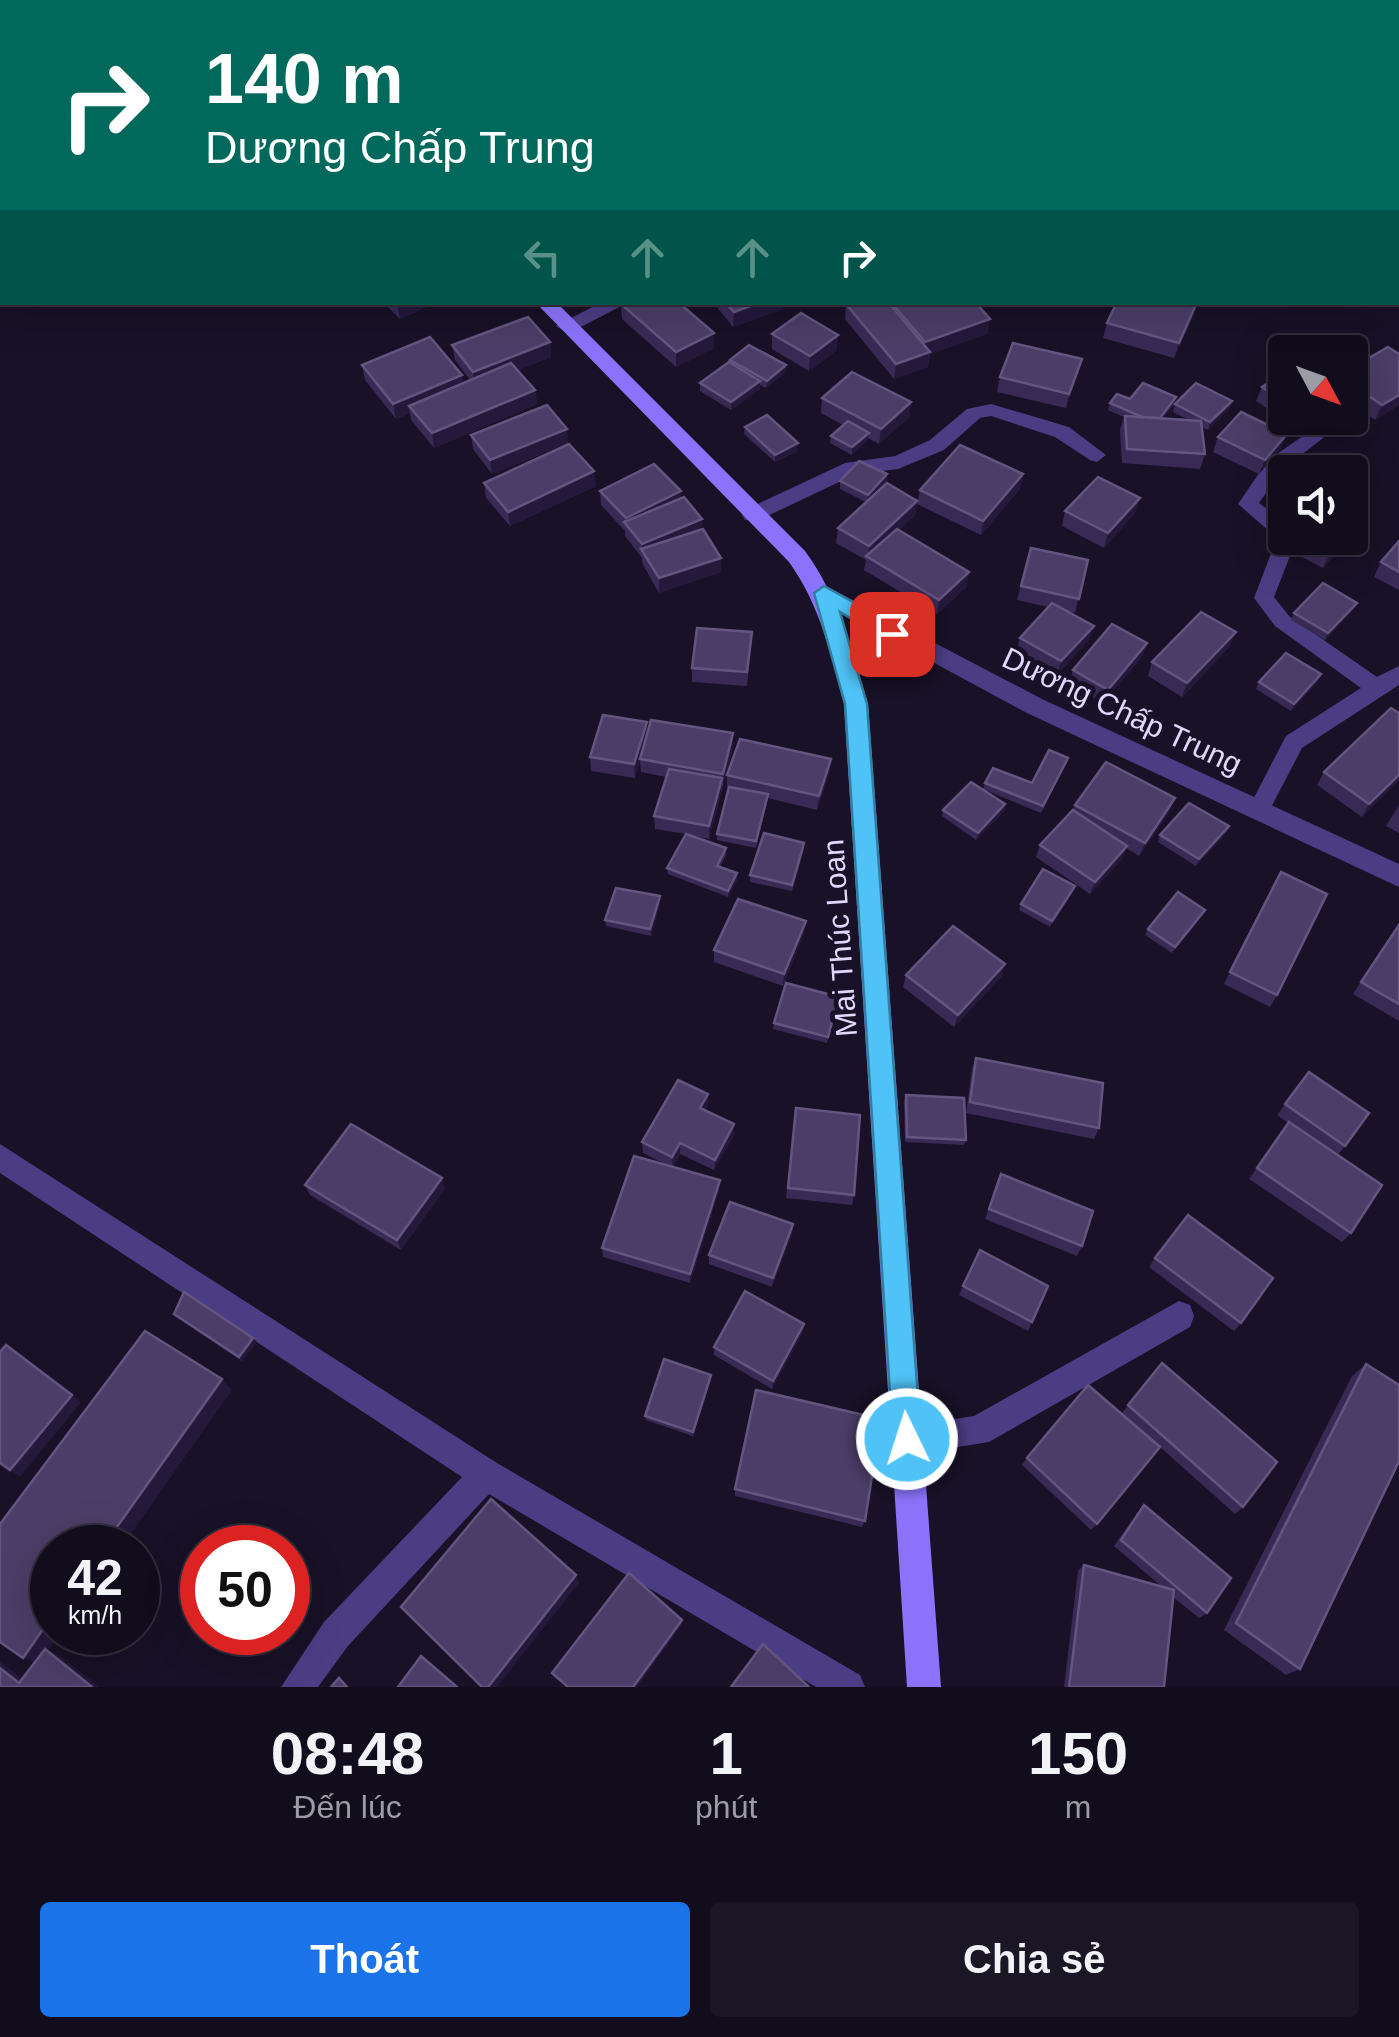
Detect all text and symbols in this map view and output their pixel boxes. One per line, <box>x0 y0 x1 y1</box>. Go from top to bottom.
icon: right <box>40 40 170 170</box>
text: 140 m <box>205 40 403 118</box>
text: Dương Chấp Trung <box>205 122 595 173</box>
icon: left <box>515 230 570 285</box>
icon: ahead <box>620 230 675 285</box>
icon: ahead <box>725 230 780 285</box>
icon: right <box>830 230 885 285</box>
north arrow <box>1268 335 1368 435</box>
map controls <box>1268 335 1368 555</box>
button: sound <box>1268 455 1368 555</box>
pin <box>850 592 935 677</box>
icon: arrive <box>865 607 920 662</box>
street label: Dương Chấp Trung <box>997 641 1247 780</box>
street label: Mai Thúc Loan <box>816 838 863 1038</box>
position arrow <box>855 1387 959 1491</box>
speed limit sign: 50 <box>180 1525 310 1655</box>
text: 42 <box>67 1550 123 1606</box>
text: km/h <box>68 1601 122 1629</box>
text: 08:48 <box>271 1720 424 1787</box>
text: 1 <box>709 1720 743 1787</box>
text: 150 <box>1028 1720 1128 1787</box>
text: Đến lúc <box>293 1789 402 1825</box>
text: phút <box>695 1789 757 1825</box>
text: m <box>1065 1789 1091 1825</box>
button: Thoát <box>40 1902 690 2017</box>
button: Chia sẻ <box>710 1902 1359 2017</box>

